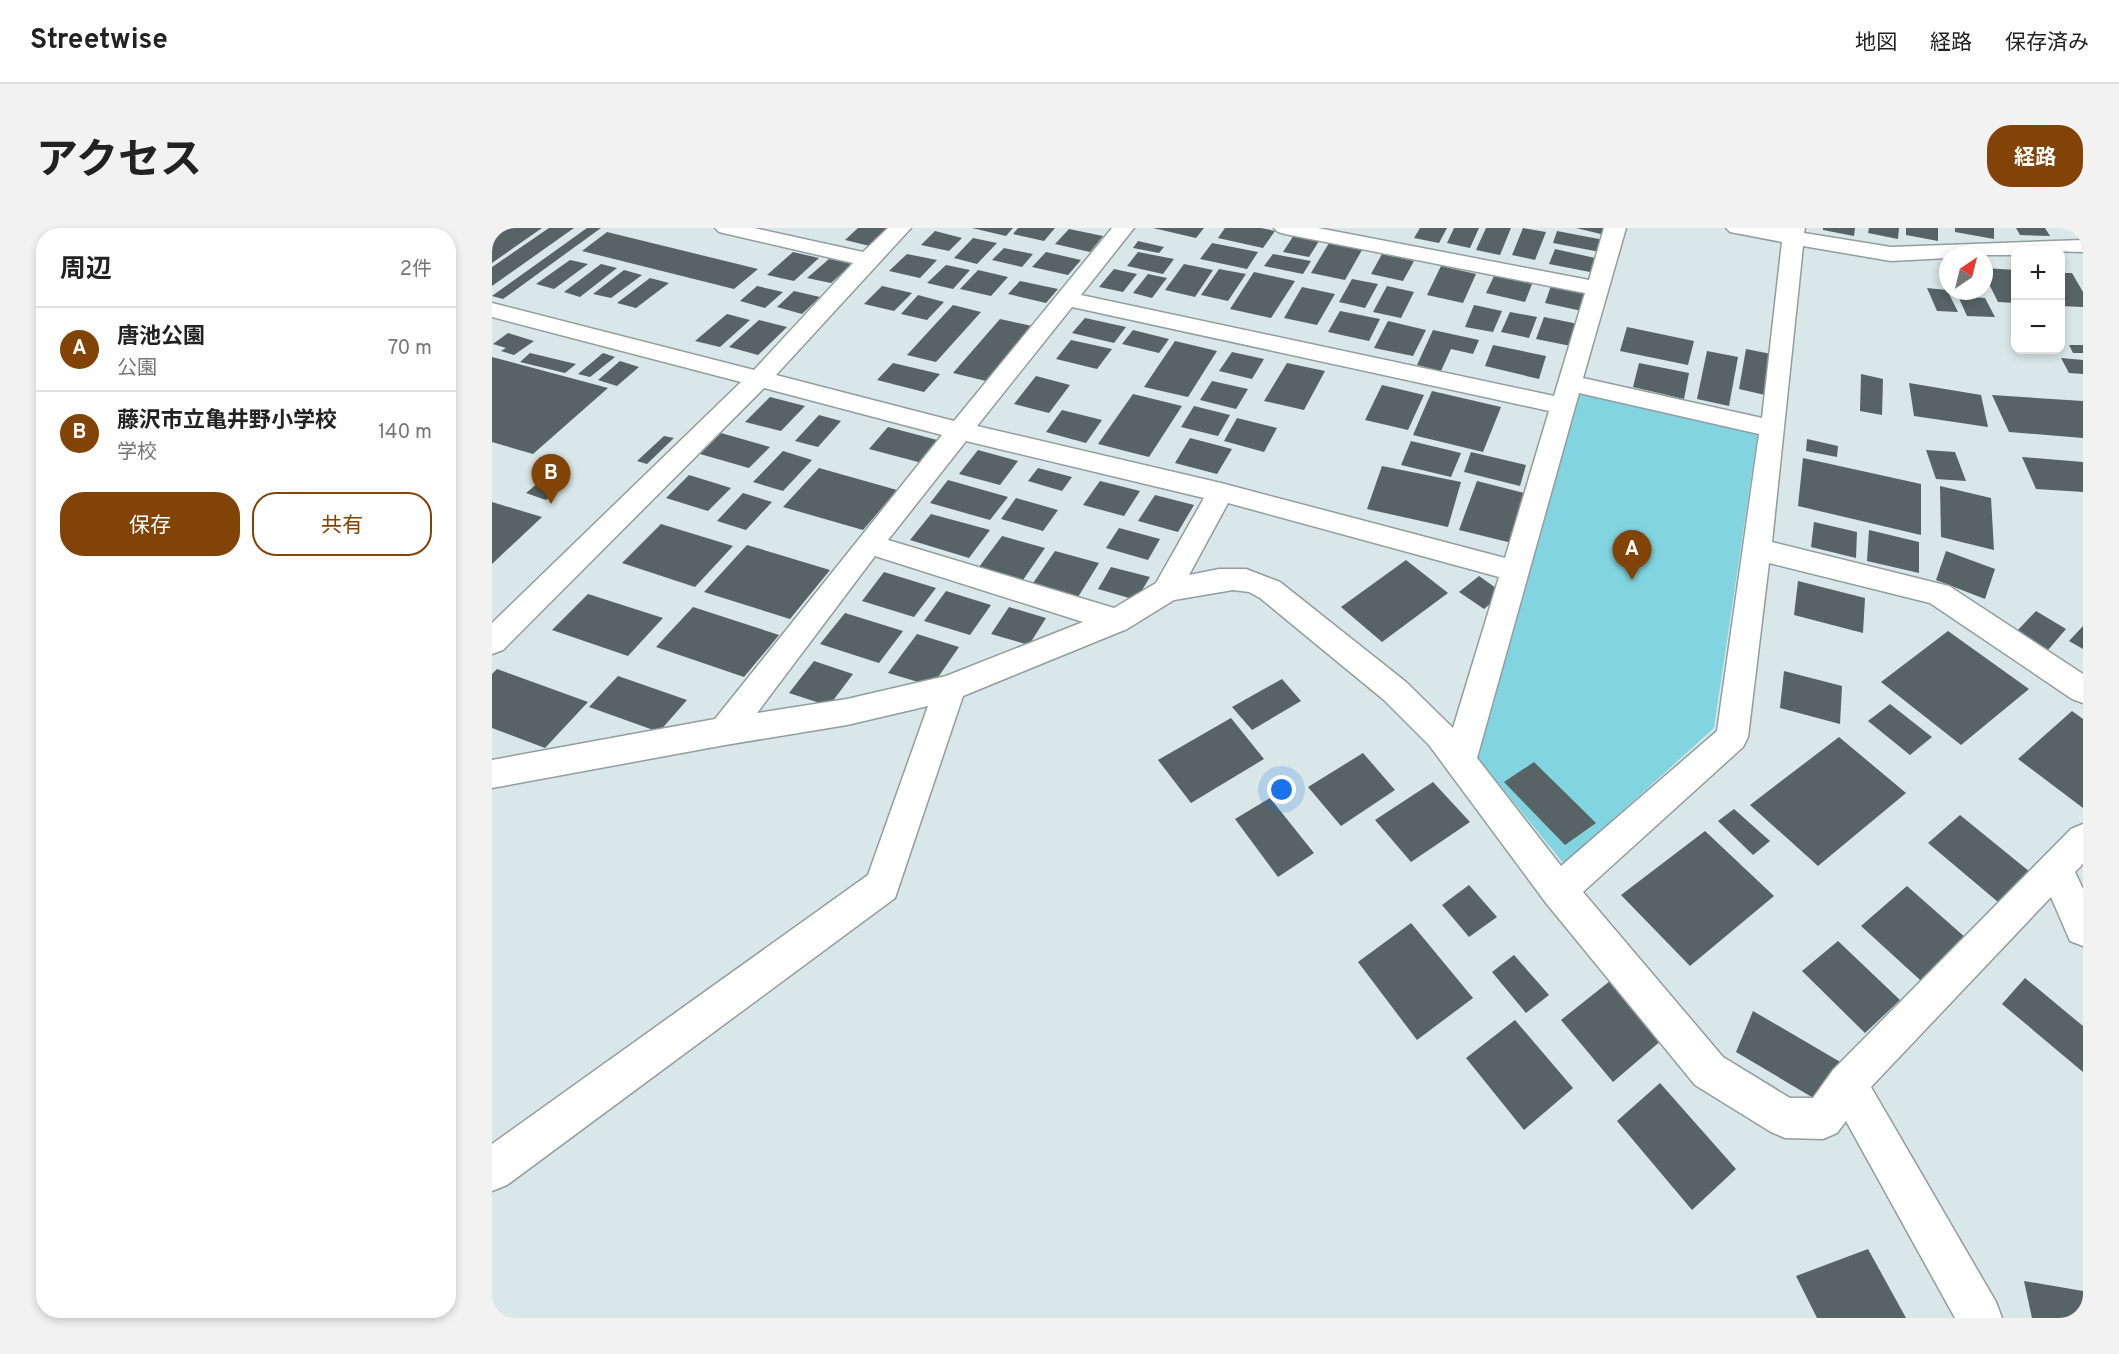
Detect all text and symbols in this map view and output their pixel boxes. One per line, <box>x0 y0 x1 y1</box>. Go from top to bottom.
text: Streetwise <box>30 23 168 59</box>
text: 地図 <box>1855 30 1897 57</box>
text: 経路 <box>1930 30 1972 57</box>
text: 保存済み <box>2005 30 2089 57</box>
button: 経路 <box>1987 125 2083 187</box>
text: アクセス <box>36 136 202 189</box>
north arrow <box>1939 246 1993 300</box>
map controls <box>2011 246 2065 354</box>
button: + <box>2011 246 2065 300</box>
text: 周辺 <box>60 254 112 287</box>
text: 2件 <box>400 257 432 283</box>
button: − <box>2011 300 2065 354</box>
text: 唐池公園 <box>117 324 205 351</box>
text: A <box>72 336 87 362</box>
text: 70 m <box>388 336 432 362</box>
text: 公園 <box>117 356 157 382</box>
text: 藤沢市立亀井野小学校 <box>117 408 337 435</box>
text: B <box>73 420 86 446</box>
text: 140 m <box>378 420 432 446</box>
text: 学校 <box>117 440 157 466</box>
pin: B <box>532 454 570 504</box>
button: 保存 <box>60 492 240 556</box>
button: 共有 <box>252 492 432 556</box>
pin: A <box>1612 530 1652 580</box>
your location <box>1267 775 1296 804</box>

